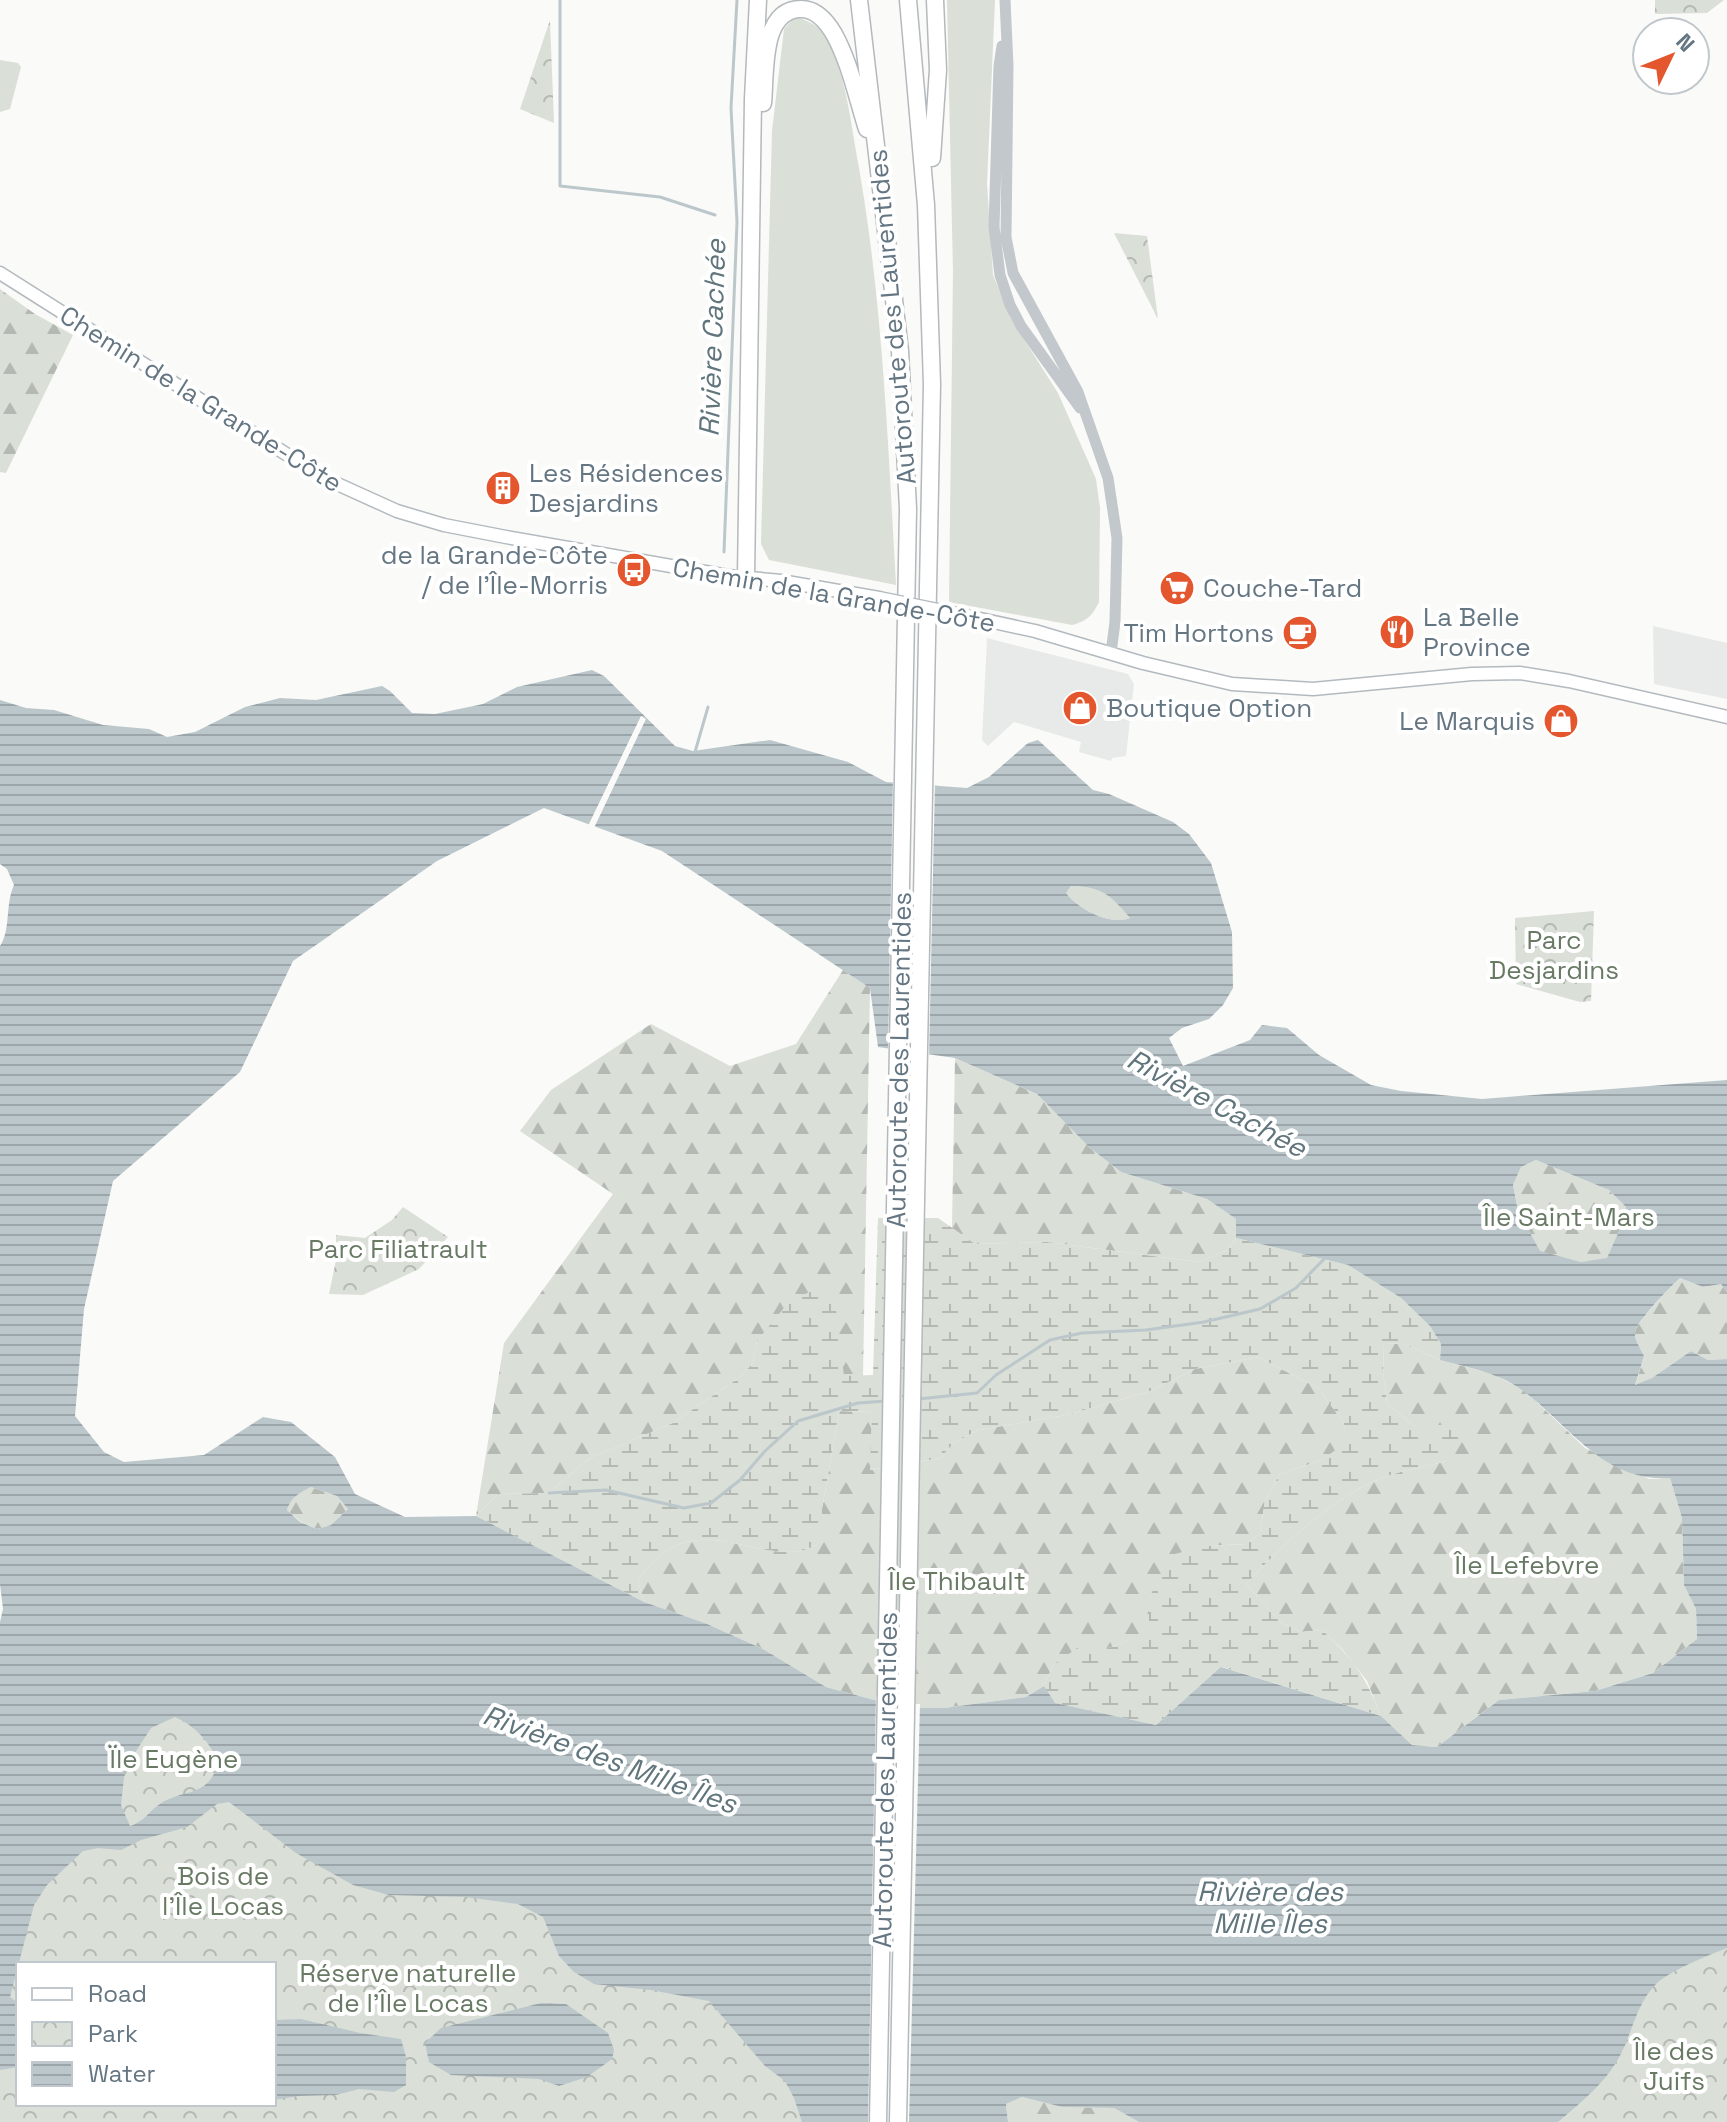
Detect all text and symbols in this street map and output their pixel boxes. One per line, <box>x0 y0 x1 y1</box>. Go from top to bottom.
north arrow <box>1631 16 1711 96</box>
text: N <box>1670 27 1701 57</box>
street label: Autoroute des Laurentides <box>860 148 924 486</box>
water label: Rivière Cachée <box>691 237 733 437</box>
street label: Chemin de la Grande-Côte <box>53 298 349 500</box>
place label: Les Résidences Desjardins <box>529 456 723 520</box>
building icon: Les Résidences Desjardins <box>484 469 522 507</box>
place label: de la Grande-Côte / de l'Île-Morris <box>381 538 608 602</box>
street label: Chemin de la Grande-Côte <box>670 550 998 640</box>
bus stop icon: de la Grande-Côte / de l'Île-Morris <box>615 551 653 589</box>
supermarket icon: Couche-Tard <box>1158 569 1196 607</box>
place label: Couche-Tard <box>1203 571 1362 605</box>
place label: La Belle Province <box>1423 600 1531 664</box>
restaurant icon: La Belle Province <box>1378 613 1416 651</box>
cafe icon: Tim Hortons <box>1281 614 1319 652</box>
place label: Tim Hortons <box>1123 616 1274 650</box>
shop icon: Boutique Option <box>1061 689 1099 727</box>
place label: Boutique Option <box>1106 691 1312 725</box>
shop icon: Le Marquis <box>1542 702 1580 740</box>
place label: Le Marquis <box>1399 704 1535 738</box>
street label: Autoroute des Laurentides <box>879 892 919 1228</box>
park label: Parc Desjardins <box>1489 923 1619 987</box>
water label: Rivière Cachée <box>1121 1041 1314 1166</box>
park label: Île Saint-Mars <box>1481 1200 1655 1234</box>
park label: Parc Filiatrault <box>308 1232 488 1266</box>
park label: Île Lefebvre <box>1453 1548 1600 1582</box>
park label: Île Thibault <box>886 1564 1026 1598</box>
street label: Autoroute des Laurentides <box>865 1612 905 1948</box>
water label: Rivière des Mille Îles <box>478 1696 743 1822</box>
park label: Ïle Eugène <box>109 1742 238 1776</box>
park label: Bois de l'Île Locas <box>162 1859 284 1923</box>
water label: Rivière des Mille Îles <box>1197 1873 1344 1941</box>
park label: Réserve naturelle de l'Île Locas <box>299 1956 517 2020</box>
legend <box>16 1962 276 2106</box>
text: Road <box>88 1978 147 2009</box>
text: Park <box>88 2018 138 2049</box>
park label: Île des Juifs <box>1632 2034 1714 2098</box>
text: Water <box>88 2058 156 2089</box>

